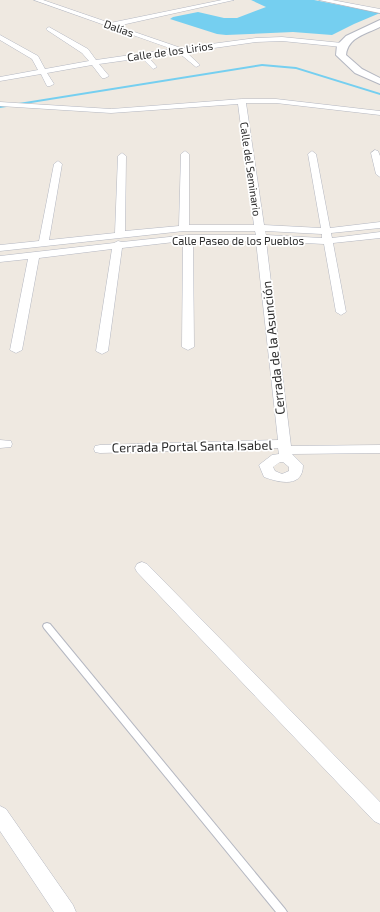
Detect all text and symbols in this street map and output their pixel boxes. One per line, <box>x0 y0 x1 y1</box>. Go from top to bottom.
street label: Dalías <box>102 17 136 40</box>
street label: Calle de los Lirios <box>126 38 214 63</box>
street label: Calle del Seminario <box>238 121 264 217</box>
street label: Calle Paseo de los Pueblos <box>172 234 304 247</box>
street label: Cerrada de la Asunción <box>258 280 288 416</box>
street label: Cerrada Portal Santa Isabel <box>112 437 273 455</box>

